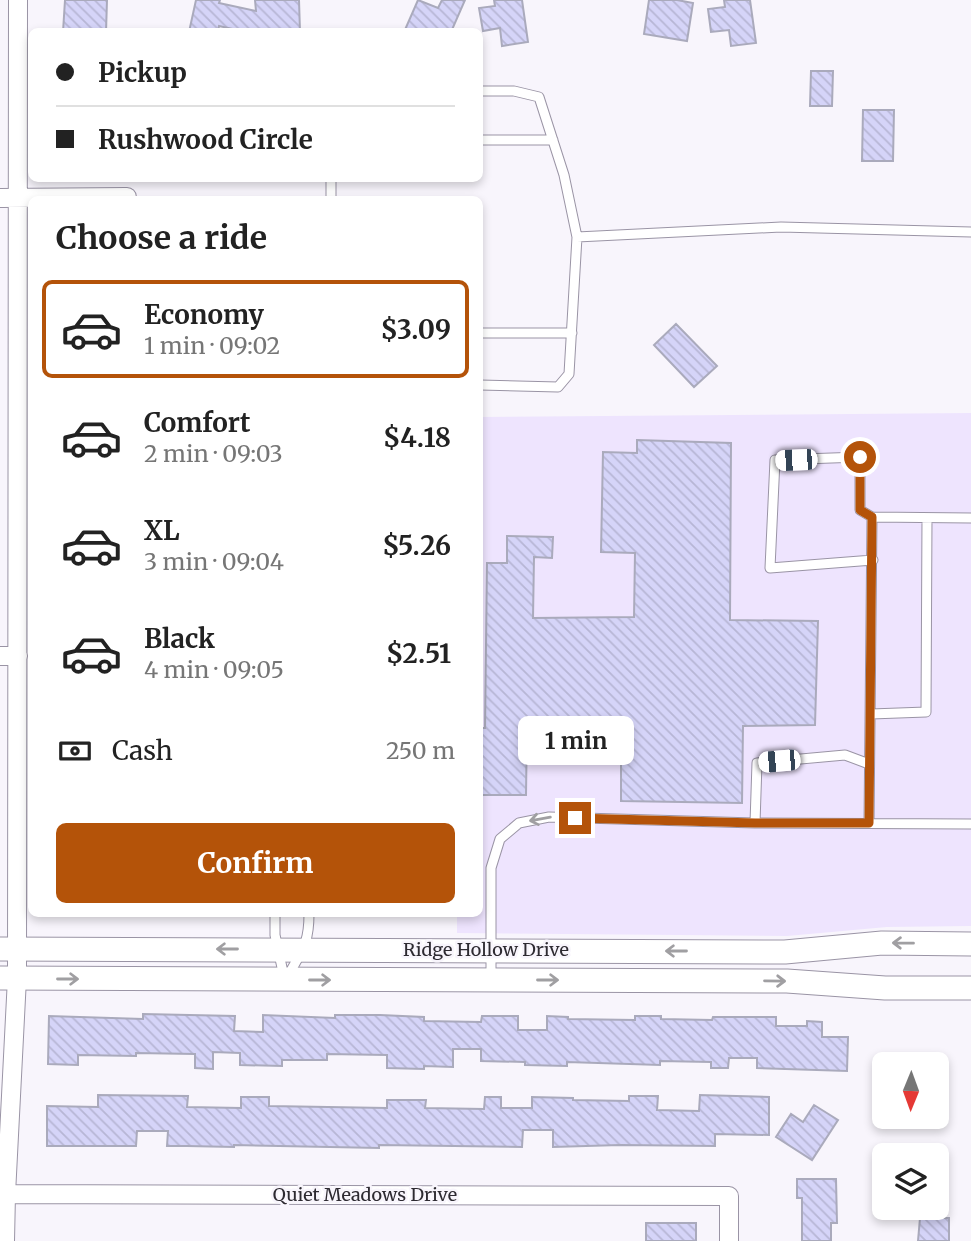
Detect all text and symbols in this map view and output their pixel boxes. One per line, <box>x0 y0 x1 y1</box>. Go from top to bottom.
text: Pickup <box>98 56 187 89</box>
text: Rushwood Circle <box>98 123 313 156</box>
text: Choose a ride <box>56 218 267 258</box>
icon: car <box>60 298 123 361</box>
text: Economy <box>144 298 264 331</box>
text: $3.09 <box>381 313 451 346</box>
text: 1 min · 09:02 <box>144 331 280 360</box>
icon: car <box>60 406 123 469</box>
text: Comfort <box>144 406 250 439</box>
text: $4.18 <box>383 421 451 454</box>
text: 2 min · 09:03 <box>144 439 283 468</box>
route start <box>844 441 876 473</box>
car <box>775 449 818 471</box>
icon: car <box>60 514 123 577</box>
text: XL <box>144 514 180 547</box>
text: $5.26 <box>382 529 451 562</box>
text: 3 min · 09:04 <box>144 547 284 576</box>
icon: car <box>60 622 123 685</box>
text: Black <box>144 622 215 655</box>
text: $2.51 <box>386 637 451 670</box>
text: 4 min · 09:05 <box>144 655 284 684</box>
callout: 1 min <box>517 716 633 766</box>
text: 1 min <box>545 726 607 755</box>
icon: cash <box>56 732 94 770</box>
text: Cash <box>112 734 173 767</box>
text: 250 m <box>386 736 455 765</box>
car <box>758 749 801 773</box>
route end <box>559 802 591 834</box>
one-way arrow <box>529 813 552 826</box>
button: Confirm <box>56 823 455 903</box>
one-way arrow <box>892 937 915 950</box>
street label: Ridge Hollow Drive <box>403 938 569 961</box>
one-way arrow <box>216 942 239 956</box>
one-way arrow <box>664 944 687 958</box>
one-way arrow <box>56 972 79 986</box>
one-way arrow <box>308 973 331 987</box>
one-way arrow <box>536 973 559 987</box>
one-way arrow <box>763 975 786 988</box>
north arrow <box>872 1052 948 1129</box>
map controls <box>872 1052 949 1220</box>
button: layers <box>872 1143 949 1220</box>
street label: Quiet Meadows Drive <box>273 1183 457 1206</box>

